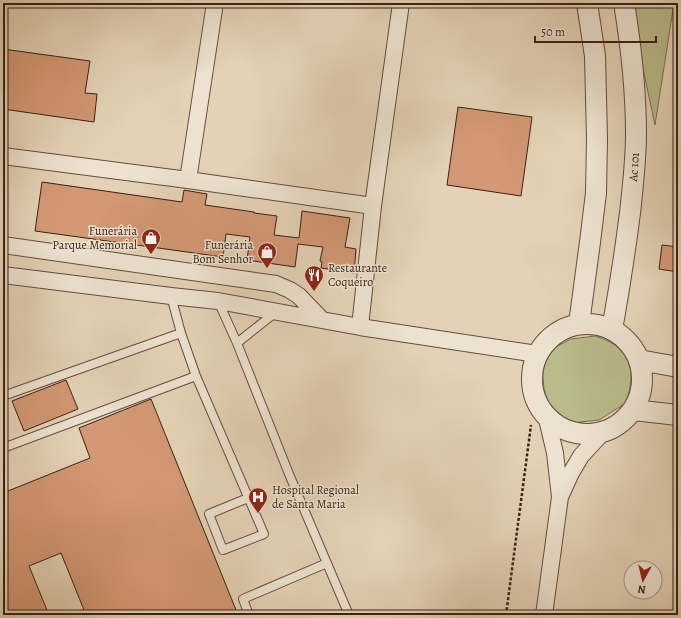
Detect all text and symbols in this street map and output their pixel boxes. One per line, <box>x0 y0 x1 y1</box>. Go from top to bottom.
scale bar <box>535 18 656 44</box>
text: 50 m <box>541 24 565 40</box>
street label: Ac 101 <box>625 152 643 183</box>
place label: Funerária Parque Memorial <box>52 223 137 253</box>
shop icon: Funerária Parque Memorial <box>140 227 162 255</box>
place label: Funerária Bom Senhor <box>193 237 253 267</box>
shop icon: Funerária Bom Senhor <box>256 241 278 269</box>
place label: Restaurante Coqueiro <box>328 260 387 290</box>
restaurant icon: Restaurante Coqueiro <box>303 264 325 292</box>
place label: Hospital Regional de Santa Maria <box>272 482 359 512</box>
hospital icon: Hospital Regional de Santa Maria <box>247 486 269 514</box>
north arrow <box>623 560 663 600</box>
text: N <box>637 581 647 597</box>

